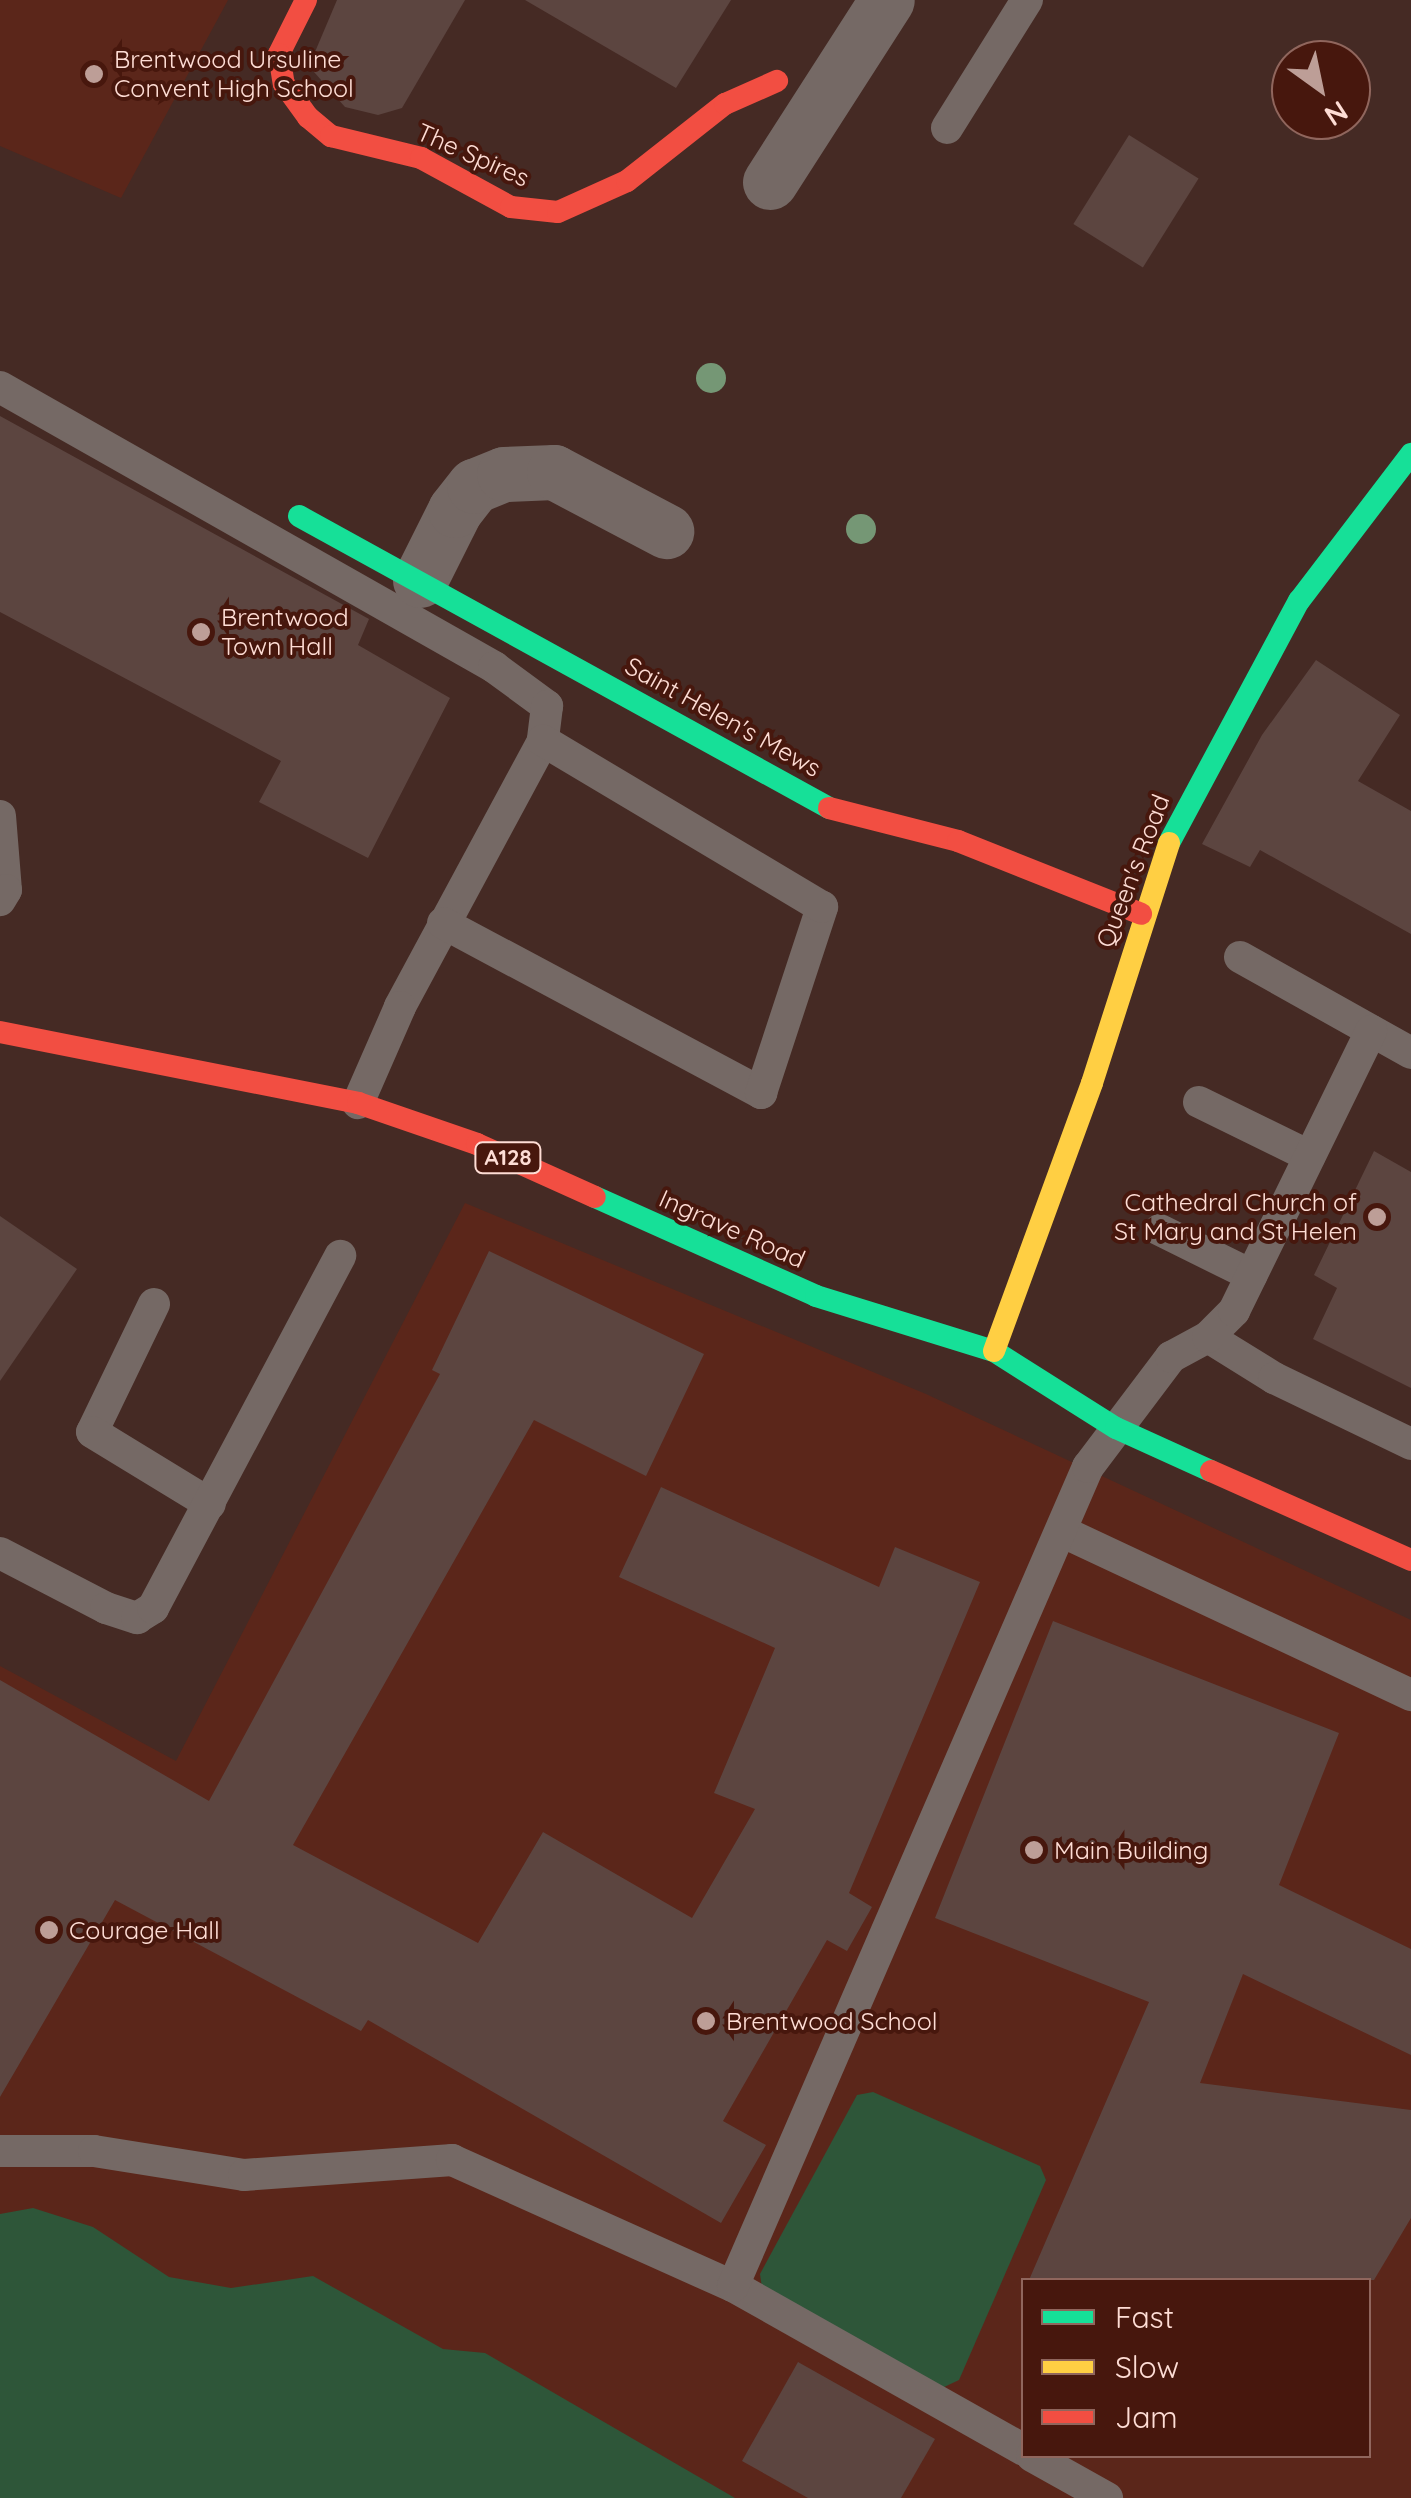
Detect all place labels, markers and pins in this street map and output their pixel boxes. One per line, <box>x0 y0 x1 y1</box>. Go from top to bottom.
place label: Brentwood Ursuline Convent High School <box>114 45 354 104</box>
marker: Brentwood Ursuline Convent High School <box>83 63 105 85</box>
place label: Brentwood Town Hall <box>221 603 349 662</box>
marker: Brentwood Town Hall <box>190 621 212 643</box>
place label: Cathedral Church of St Mary and St Helen <box>1114 1188 1357 1247</box>
marker: Cathedral Church of St Mary and St Helen <box>1366 1206 1388 1228</box>
place label: Main Building <box>1054 1835 1208 1865</box>
marker: Main Building <box>1023 1839 1045 1861</box>
place label: Courage Hall <box>69 1915 220 1945</box>
marker: Courage Hall <box>38 1919 60 1941</box>
place label: Brentwood School <box>726 2006 938 2036</box>
marker: Brentwood School <box>695 2010 717 2032</box>

